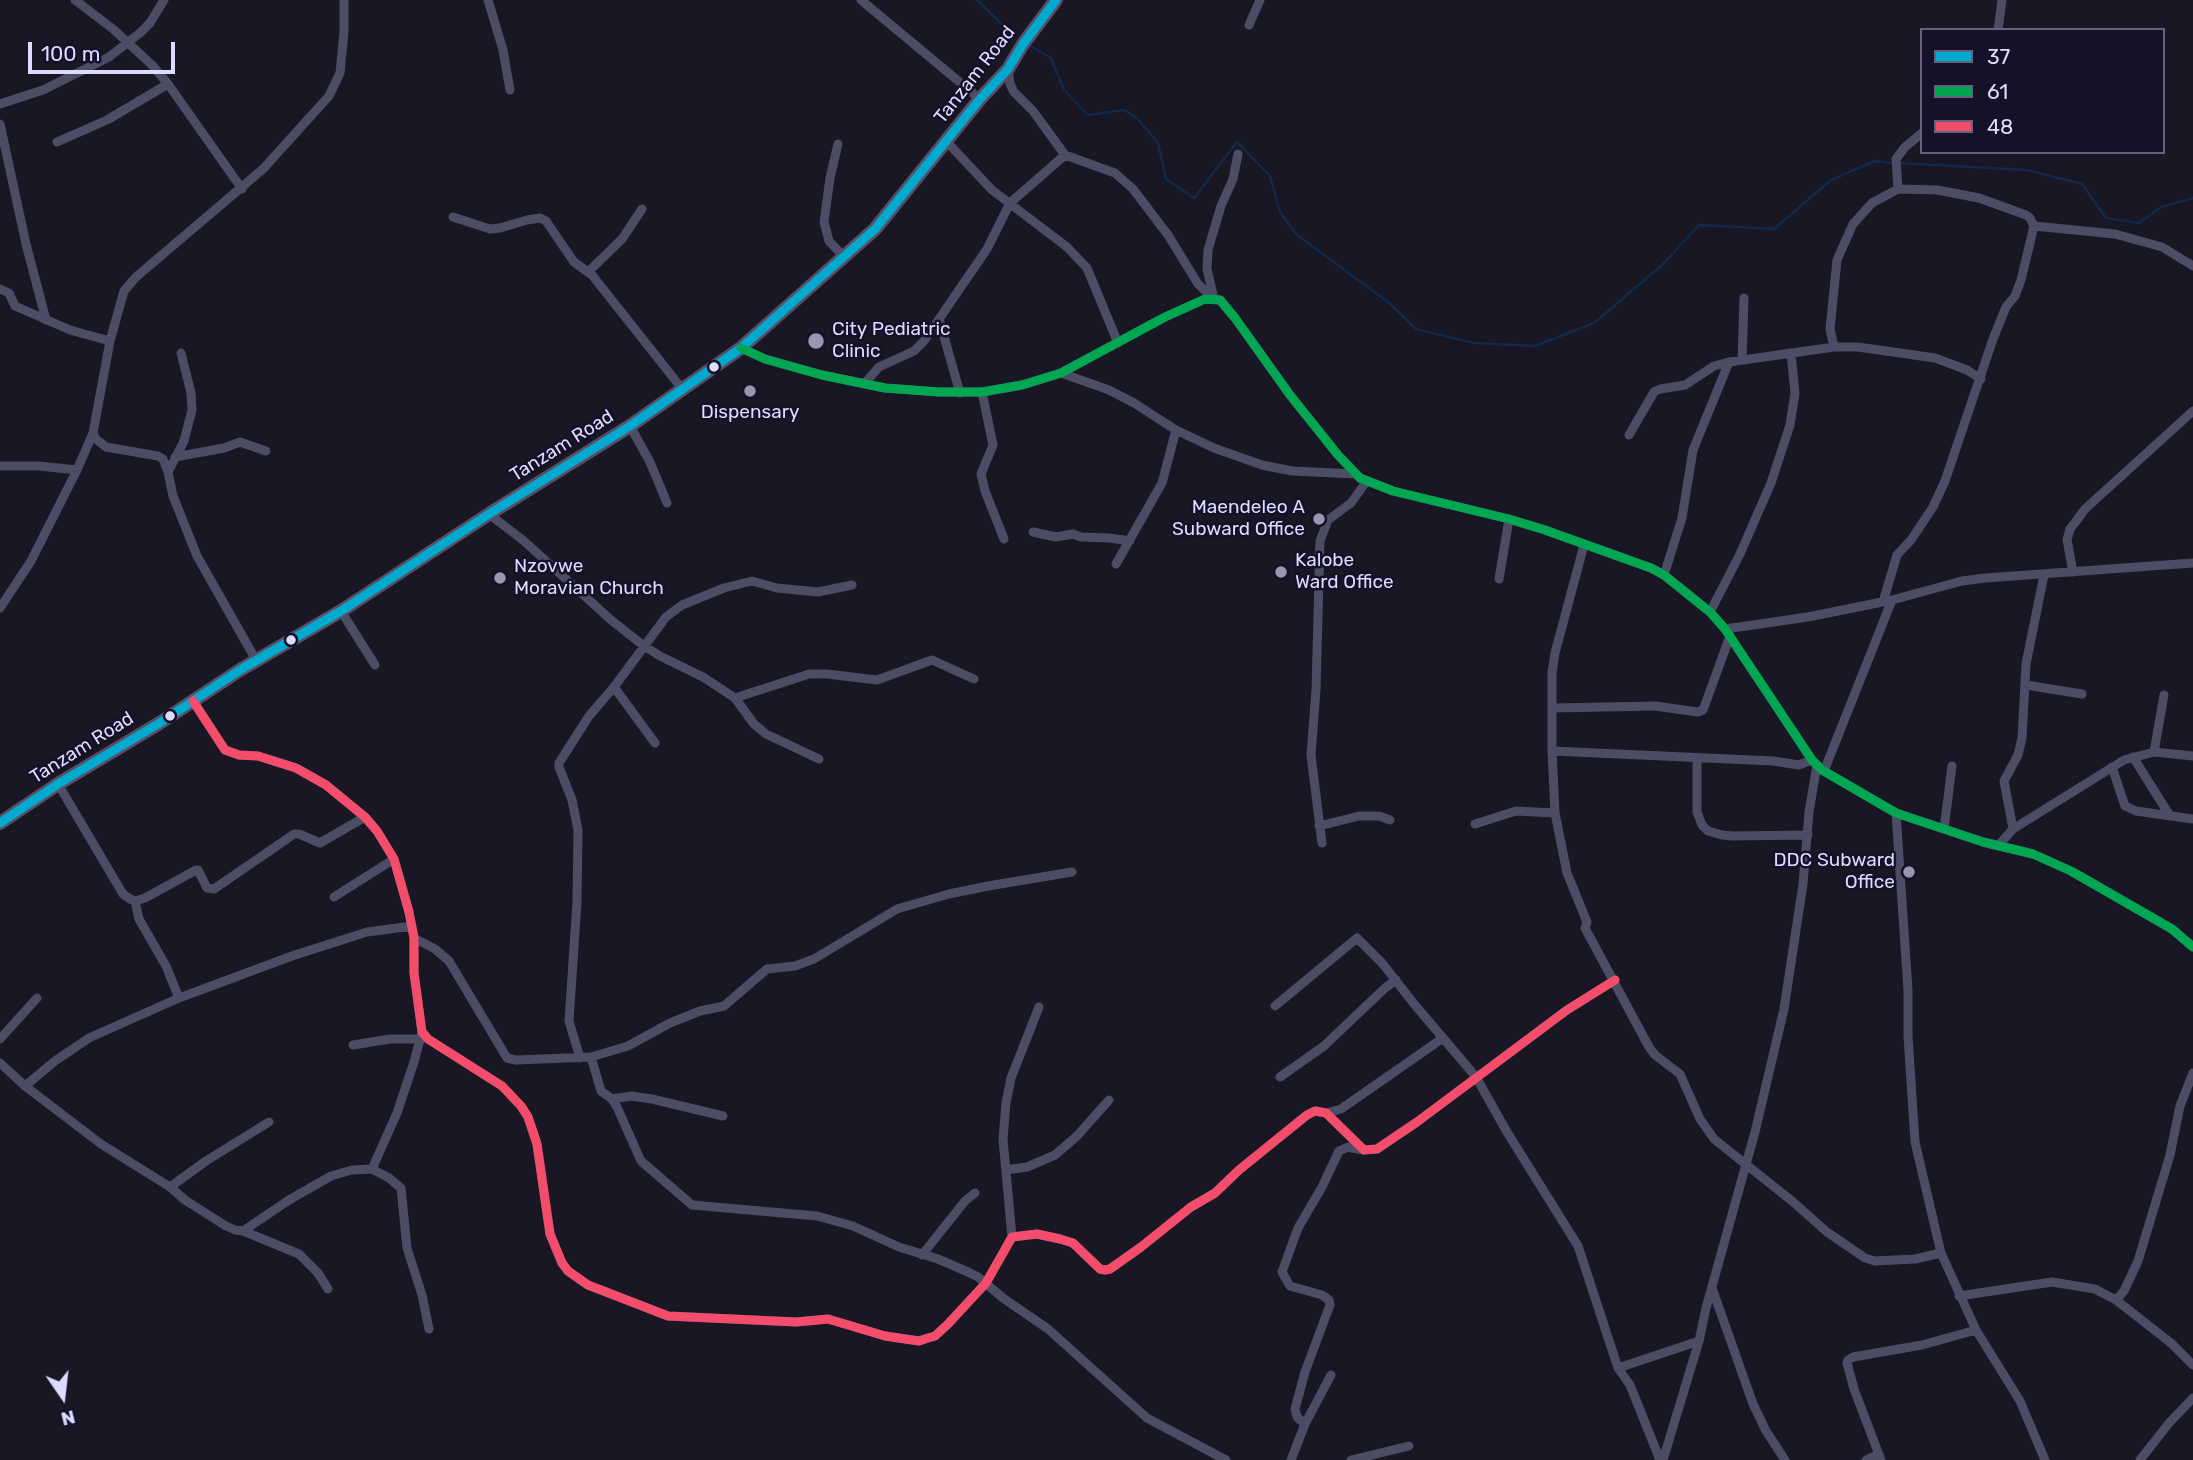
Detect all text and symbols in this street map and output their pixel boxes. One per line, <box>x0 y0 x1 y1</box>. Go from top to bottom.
street label: Tanzam Road <box>930 21 1020 129</box>
scale bar <box>32 28 178 72</box>
legend <box>1920 28 2165 154</box>
text: 100 m <box>41 41 100 66</box>
text: 37 <box>1987 44 2010 69</box>
text: 61 <box>1987 79 2008 104</box>
text: 48 <box>1987 114 2013 139</box>
place label: City Pediatric Clinic <box>832 319 951 363</box>
marker: City Pediatric Clinic <box>806 331 826 351</box>
unlabelled marker <box>707 360 721 374</box>
marker: Dispensary <box>742 383 758 399</box>
place label: Dispensary <box>701 402 799 424</box>
street label: Tanzam Road <box>506 405 618 487</box>
place label: Maendeleo A Subward Office <box>1172 497 1305 541</box>
marker: Maendeleo A Subward Office <box>1311 511 1327 527</box>
place label: Kalobe Ward Office <box>1295 550 1394 594</box>
place label: Nzovwe Moravian Church <box>514 556 664 600</box>
marker: Kalobe Ward Office <box>1273 564 1289 580</box>
marker: Nzovwe Moravian Church <box>492 570 508 586</box>
unlabelled marker <box>284 633 298 647</box>
street label: Tanzam Road <box>26 707 138 789</box>
unlabelled marker <box>163 709 177 723</box>
place label: DDC Subward Office <box>1773 850 1895 894</box>
marker: DDC Subward Office <box>1901 864 1917 880</box>
north arrow <box>28 1362 98 1432</box>
text: N <box>59 1405 78 1431</box>

